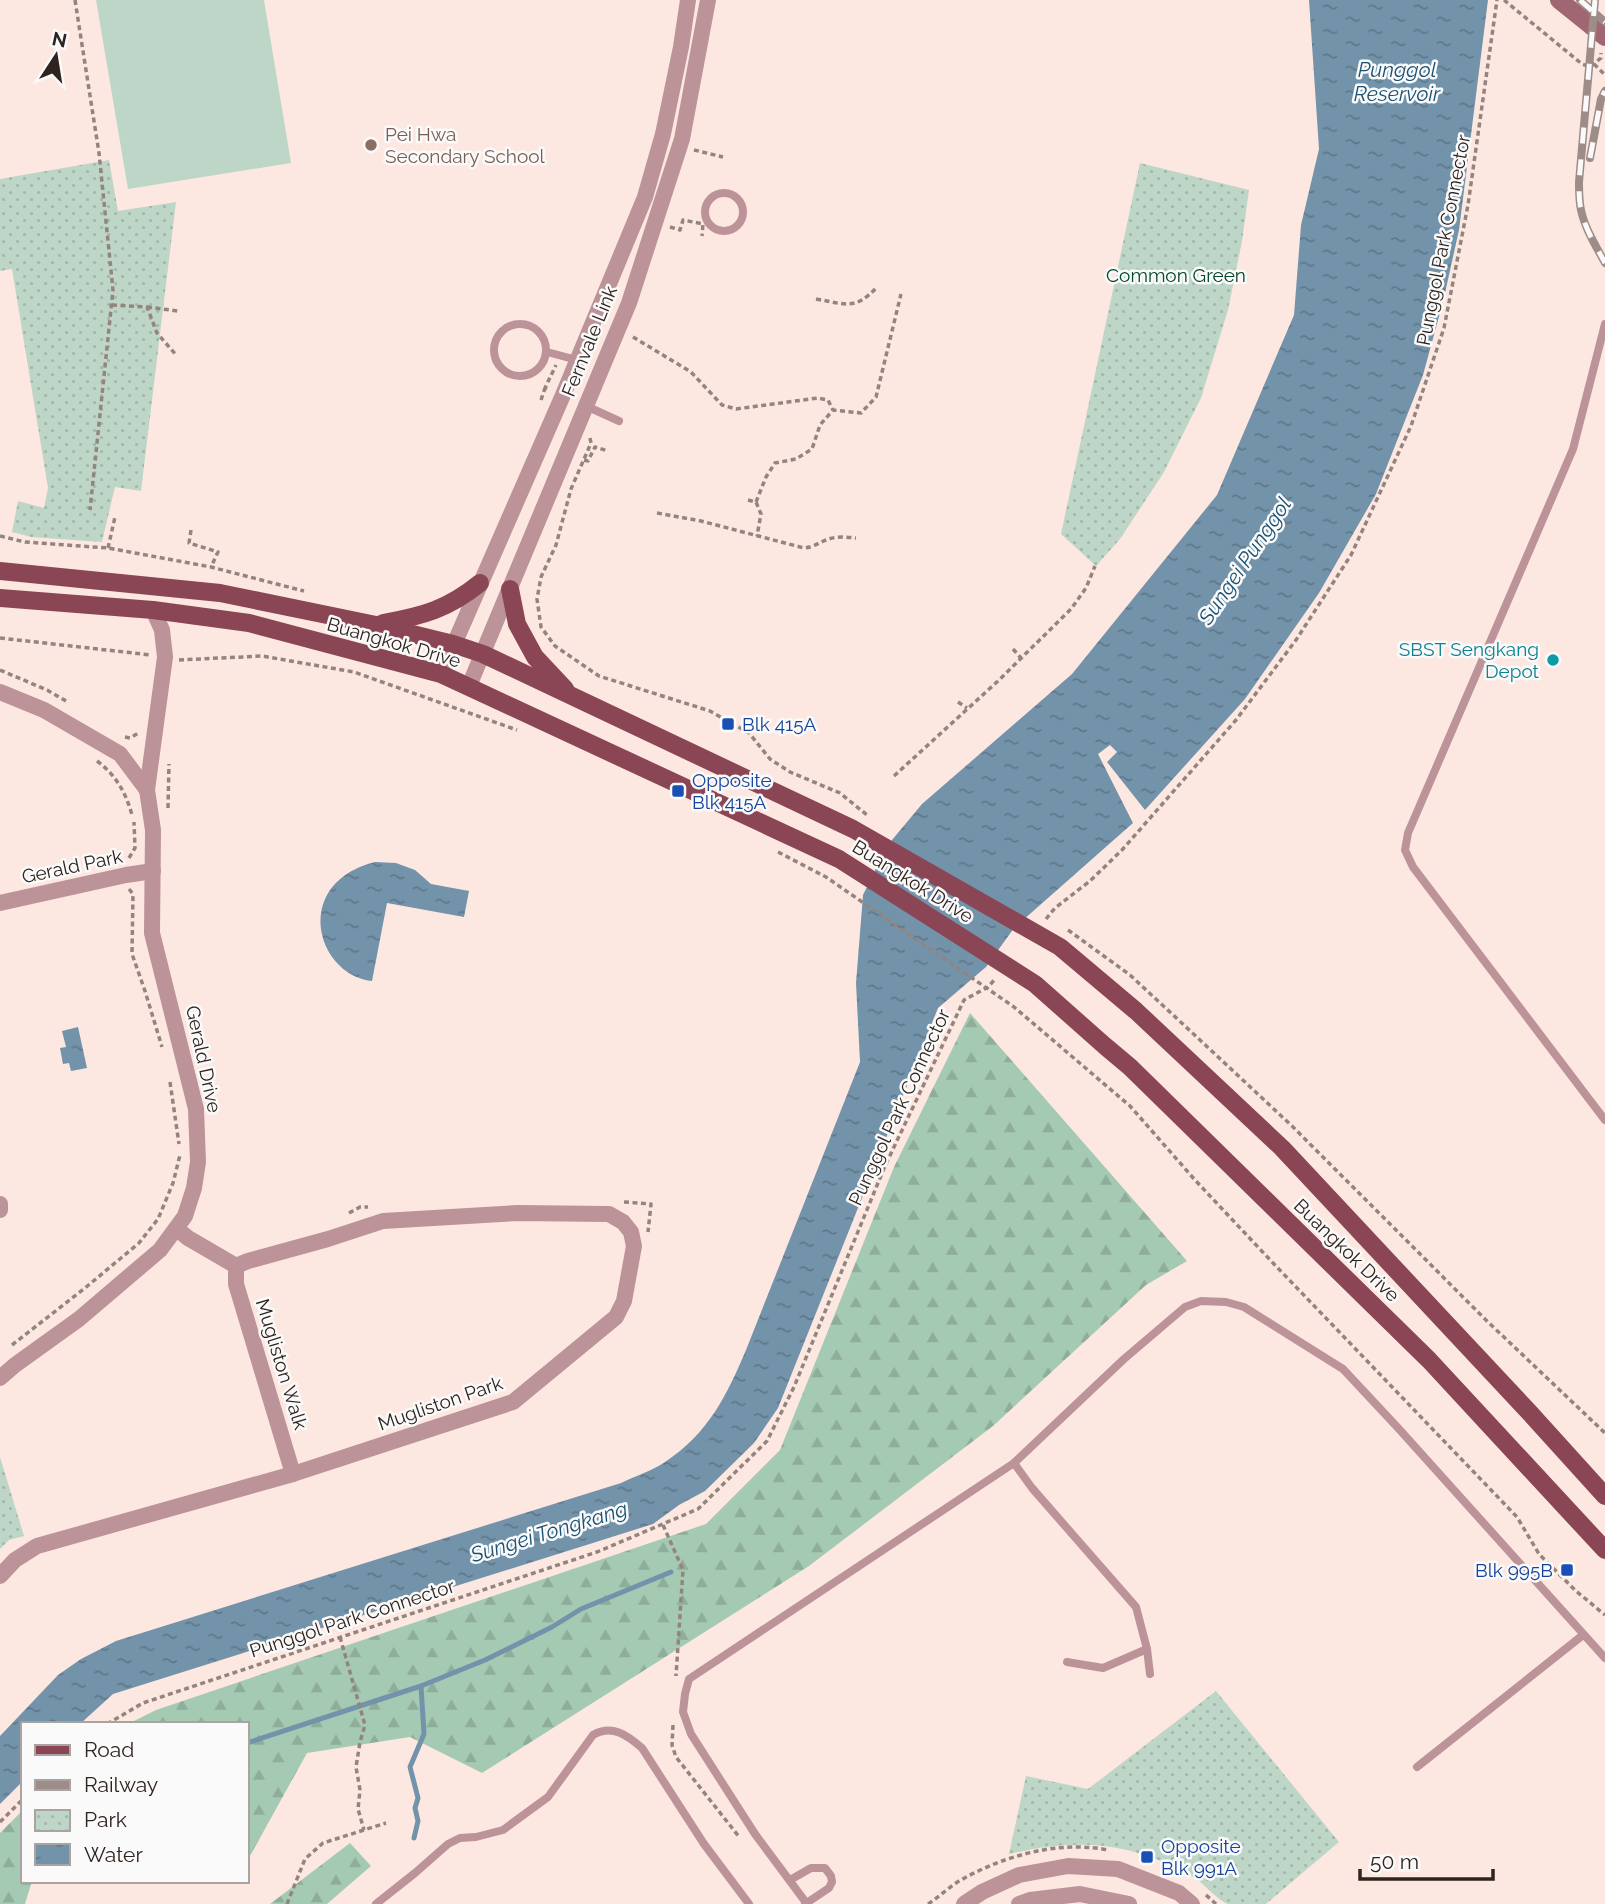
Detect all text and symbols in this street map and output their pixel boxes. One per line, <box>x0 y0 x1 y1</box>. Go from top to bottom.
north arrow <box>21 21 91 91</box>
text: N <box>50 27 69 52</box>
water label: Punggol Reservoir <box>1354 57 1441 106</box>
place label: Pei Hwa Secondary School <box>385 123 546 167</box>
street label: Punggol Park Connector <box>1412 132 1474 347</box>
marker: Pei Hwa Secondary School <box>363 137 379 153</box>
park label: Common Green <box>1106 264 1246 286</box>
street label: Fernvale Link <box>557 283 621 399</box>
water label: Sungei Punggol <box>1192 492 1296 630</box>
street label: Buangkok Drive <box>325 612 463 672</box>
place label: SBST Sengkang Depot <box>1399 638 1540 682</box>
marker: SBST Sengkang Depot <box>1545 652 1561 668</box>
place label: Blk 415A <box>742 713 817 735</box>
marker: Blk 415A <box>720 716 736 732</box>
place label: Opposite Blk 415A <box>692 769 772 813</box>
marker: Opposite Blk 415A <box>670 783 686 799</box>
street label: Buangkok Drive <box>849 835 977 927</box>
street label: Gerald Park <box>20 845 124 887</box>
street label: Gerald Drive <box>182 1003 226 1115</box>
street label: Punggol Park Connector <box>844 1005 954 1209</box>
street label: Buangkok Drive <box>1290 1194 1404 1306</box>
street label: Mugliston Walk <box>252 1296 312 1432</box>
street label: Mugliston Park <box>375 1371 505 1435</box>
water label: Sungei Tongkang <box>466 1496 630 1568</box>
place label: Blk 995B <box>1475 1559 1553 1581</box>
marker: Blk 995B <box>1559 1562 1575 1578</box>
street label: Punggol Park Connector <box>247 1574 458 1662</box>
legend <box>21 1722 248 1883</box>
text: Road <box>84 1737 134 1762</box>
text: Railway <box>84 1772 158 1797</box>
text: Park <box>84 1807 127 1832</box>
place label: Opposite Blk 991A <box>1161 1835 1241 1879</box>
scale bar <box>1360 1838 1493 1882</box>
text: Water <box>84 1842 143 1867</box>
marker: Opposite Blk 991A <box>1139 1849 1155 1865</box>
text: 50 m <box>1370 1849 1419 1874</box>

